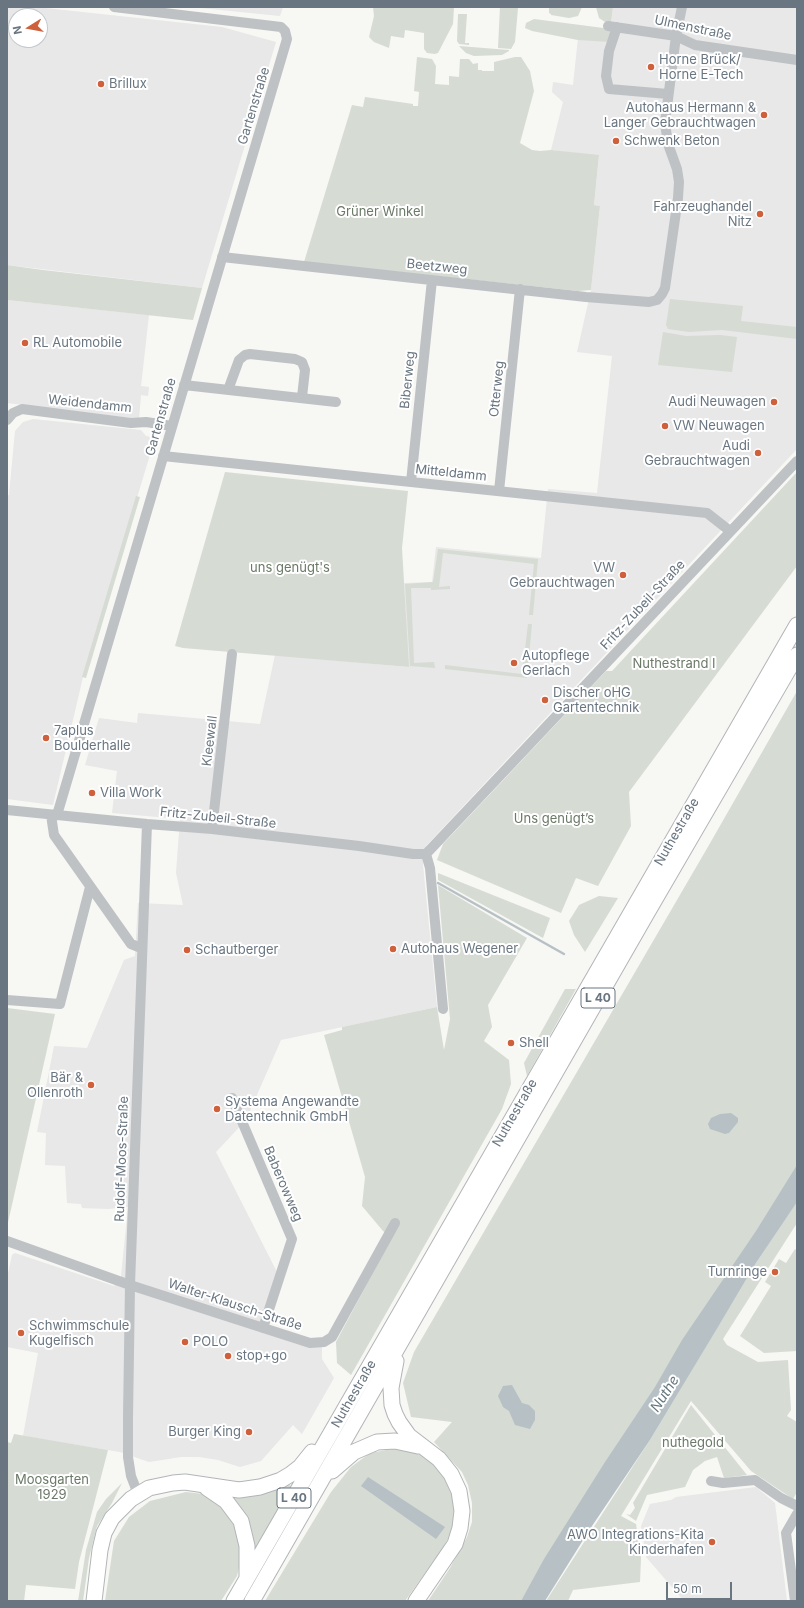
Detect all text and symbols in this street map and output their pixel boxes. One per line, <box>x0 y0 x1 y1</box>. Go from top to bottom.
north arrow <box>8 8 48 48</box>
street label: Ulmenstraße <box>653 12 733 44</box>
text: N <box>10 25 25 36</box>
place label: Horne Brück/ Horne E-Tech <box>659 52 743 83</box>
marker: Horne Brück/ Horne E-Tech <box>646 62 656 72</box>
street label: Gartenstraße <box>235 65 273 147</box>
place label: Brillux <box>109 76 147 92</box>
marker: Brillux <box>96 79 106 89</box>
place label: Autohaus Hermann & Langer Gebrauchtwagen <box>604 100 756 131</box>
marker: Autohaus Hermann & Langer Gebrauchtwagen <box>759 110 769 120</box>
place label: Schwenk Beton <box>624 133 720 149</box>
marker: Schwenk Beton <box>611 136 621 146</box>
place label: Fahrzeughandel Nitz <box>653 199 752 230</box>
park label: Grüner Winkel <box>336 204 424 220</box>
marker: Fahrzeughandel Nitz <box>755 209 765 219</box>
street label: Beetzweg <box>406 256 468 278</box>
place label: RL Automobile <box>33 335 122 351</box>
marker: RL Automobile <box>20 338 30 348</box>
street label: Biberweg <box>397 350 419 410</box>
street label: Otterweg <box>486 360 508 418</box>
street label: Gartenstraße <box>142 376 180 458</box>
street label: Weidendamm <box>47 392 133 416</box>
place label: Audi Neuwagen <box>668 394 766 410</box>
marker: Audi Neuwagen <box>769 397 779 407</box>
place label: VW Neuwagen <box>673 418 765 434</box>
marker: VW Neuwagen <box>660 421 670 431</box>
place label: Audi Gebrauchtwagen <box>644 438 750 469</box>
marker: Audi Gebrauchtwagen <box>753 448 763 458</box>
street label: Mitteldamm <box>415 461 487 485</box>
street label: Fritz-Zubeil-Straße <box>597 557 689 653</box>
park label: uns genügt's <box>250 560 330 576</box>
place label: VW Gebrauchtwagen <box>509 560 615 591</box>
marker: VW Gebrauchtwagen <box>618 570 628 580</box>
place label: Autopflege Gerlach <box>522 648 590 679</box>
park label: Nuthestrand I <box>632 656 716 672</box>
marker: Autopflege Gerlach <box>509 658 519 668</box>
place label: Discher oHG Gartentechnik <box>553 685 639 716</box>
marker: Discher oHG Gartentechnik <box>540 695 550 705</box>
street label: Kleewall <box>199 715 221 767</box>
place label: 7aplus Boulderhalle <box>54 723 131 754</box>
marker: 7aplus Boulderhalle <box>41 733 51 743</box>
place label: Villa Work <box>100 785 162 801</box>
marker: Villa Work <box>87 788 97 798</box>
street label: Nuthestraße <box>651 795 703 869</box>
street label: Fritz-Zubeil-Straße <box>159 804 277 832</box>
park label: Uns genügt’s <box>514 811 594 827</box>
place label: Autohaus Wegener <box>401 941 518 957</box>
place label: Schautberger <box>195 942 278 958</box>
marker: Autohaus Wegener <box>388 944 398 954</box>
marker: Schautberger <box>182 945 192 955</box>
road number: L 40 <box>581 988 615 1008</box>
place label: Shell <box>519 1035 549 1051</box>
marker: Shell <box>506 1038 516 1048</box>
place label: Bär & Ollenroth <box>27 1070 83 1101</box>
street label: Nuthestraße <box>489 1076 541 1150</box>
marker: Bär & Ollenroth <box>86 1080 96 1090</box>
place label: Systema Angewandte Datentechnik GmbH <box>225 1094 359 1125</box>
street label: Rudolf-Moos-Straße <box>112 1096 132 1222</box>
marker: Systema Angewandte Datentechnik GmbH <box>212 1104 222 1114</box>
street label: Baberowweg <box>260 1144 306 1224</box>
place label: Turnringe <box>708 1264 767 1280</box>
marker: Turnringe <box>770 1267 780 1277</box>
street label: Walter-Klausch-Straße <box>166 1276 304 1334</box>
place label: Schwimmschule Kugelfisch <box>29 1318 129 1349</box>
marker: Schwimmschule Kugelfisch <box>16 1328 26 1338</box>
place label: POLO <box>193 1334 228 1350</box>
marker: POLO <box>180 1337 190 1347</box>
place label: stop+go <box>236 1348 287 1364</box>
marker: stop+go <box>223 1351 233 1361</box>
street label: Nuthestraße <box>328 1357 380 1431</box>
water label: Nuthe <box>647 1373 683 1415</box>
place label: Burger King <box>168 1424 241 1440</box>
marker: Burger King <box>244 1427 254 1437</box>
park label: nuthegold <box>662 1435 724 1451</box>
park label: Moosgarten 1929 <box>15 1472 89 1503</box>
road number: L 40 <box>277 1488 311 1508</box>
place label: AWO Integrations-Kita Kinderhafen <box>567 1527 704 1558</box>
marker: AWO Integrations-Kita Kinderhafen <box>707 1537 717 1547</box>
scale bar <box>668 1574 734 1600</box>
text: 50 m <box>673 1581 702 1596</box>

